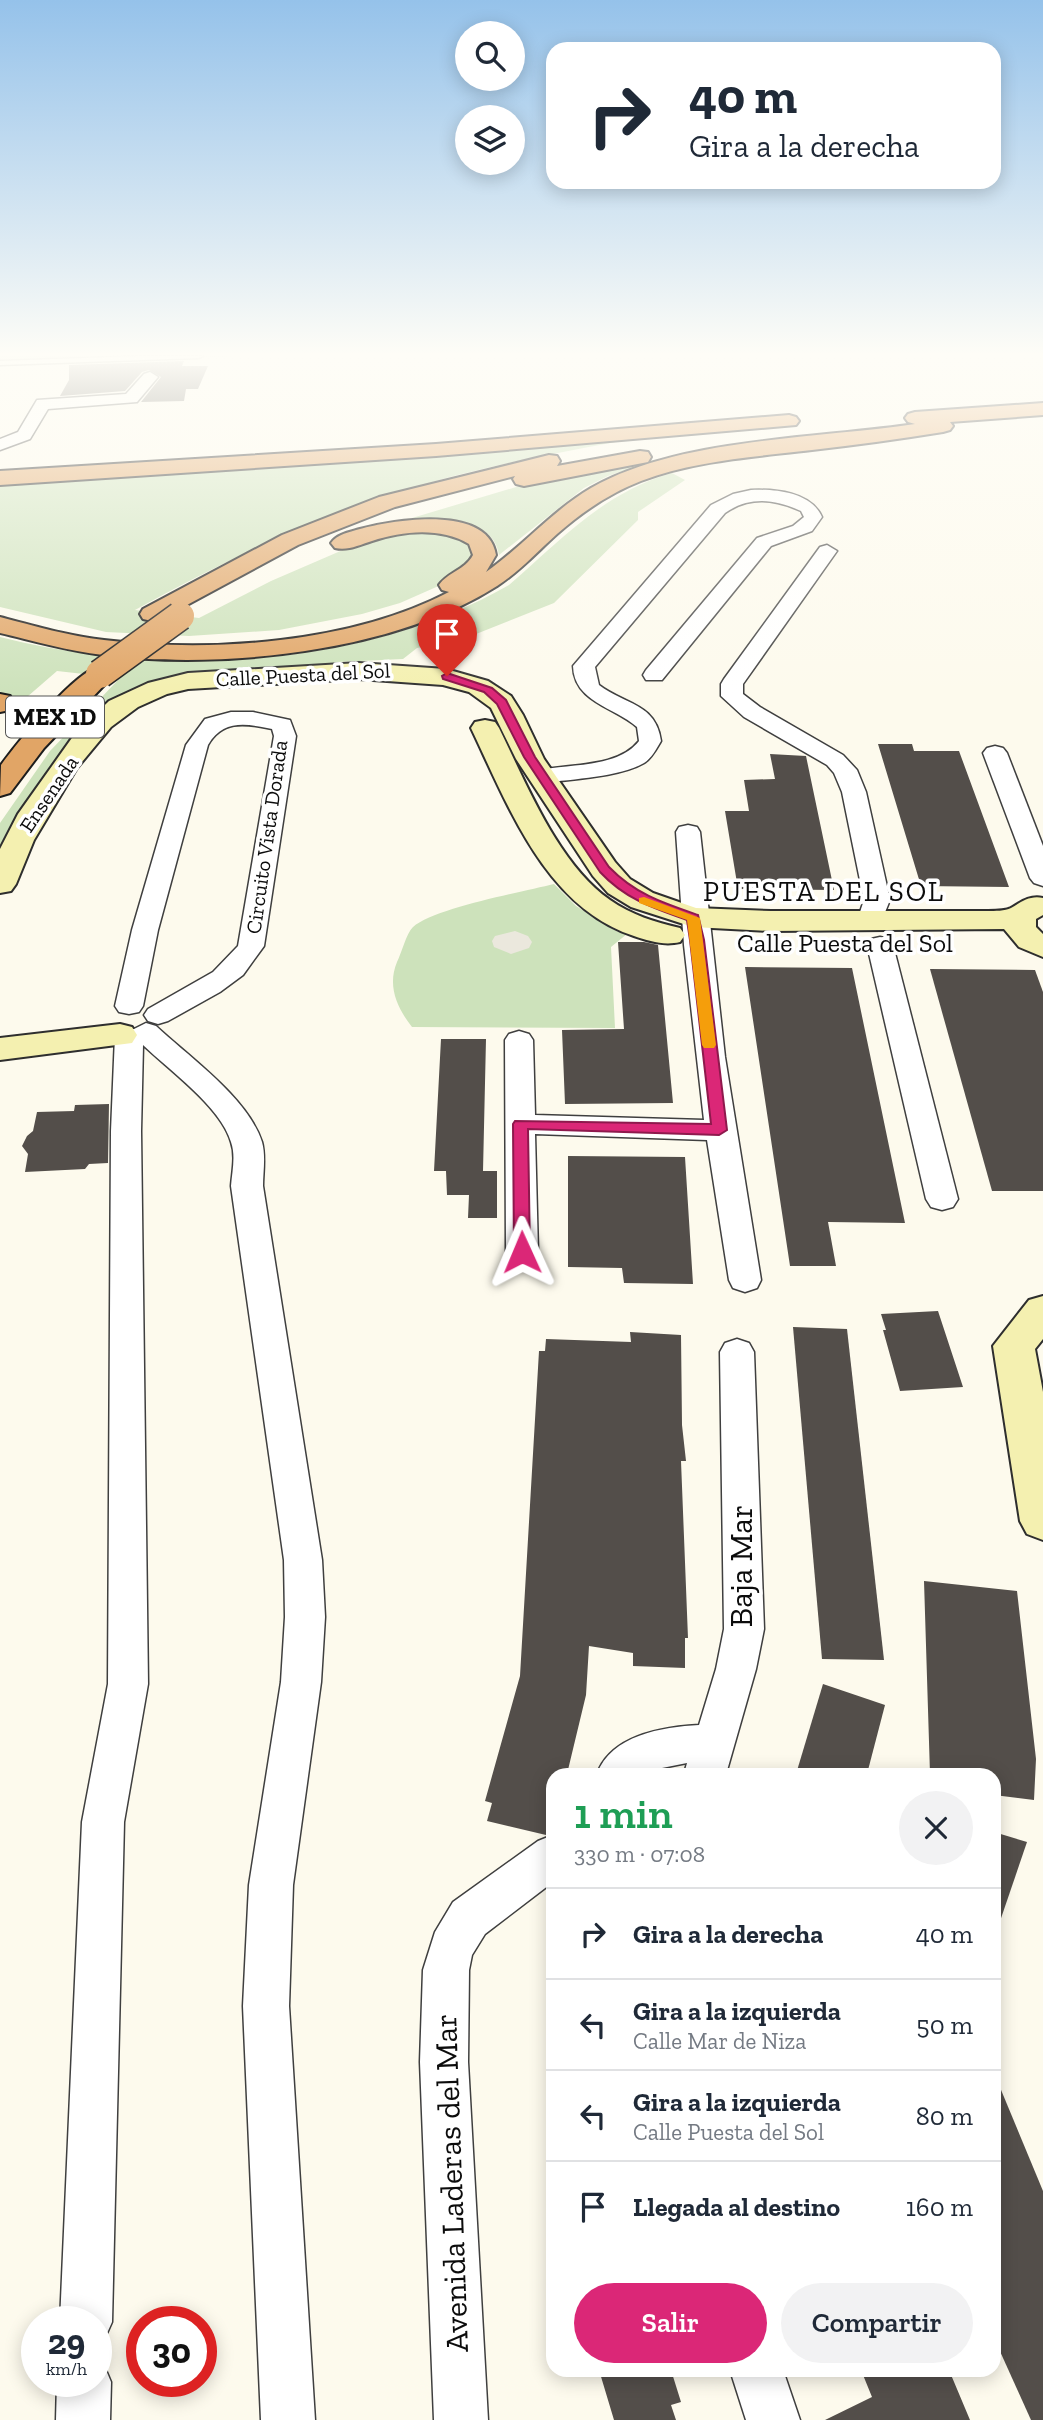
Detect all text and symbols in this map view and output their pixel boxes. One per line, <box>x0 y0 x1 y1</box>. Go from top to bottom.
map controls <box>455 21 525 175</box>
button: search <box>455 21 525 91</box>
text: 40 m <box>689 67 797 126</box>
icon: right <box>574 70 665 161</box>
button: layers <box>455 105 525 175</box>
text: Gira a la derecha <box>689 127 919 165</box>
pin <box>417 604 477 676</box>
icon: arrive <box>428 615 466 653</box>
street label: Calle Puesta del Sol <box>215 657 391 692</box>
road number: MEX 1D <box>6 696 104 738</box>
street label: Circuito Vista Dorada <box>241 738 292 935</box>
street label: Ensenada <box>14 751 83 837</box>
district label: PUESTA DEL SOL <box>703 875 945 908</box>
street label: Calle Puesta del Sol <box>737 927 953 959</box>
position arrow <box>485 1215 559 1289</box>
street label: Baja Mar <box>722 1505 760 1627</box>
text: 1 min <box>574 1788 673 1839</box>
button: close <box>899 1791 973 1865</box>
text: 330 m · 07:08 <box>574 1840 705 1868</box>
icon: right <box>574 1915 612 1953</box>
text: Gira a la derecha <box>633 1918 823 1950</box>
text: 40 m <box>916 1918 973 1950</box>
text: Gira a la izquierda <box>633 1995 841 2027</box>
icon: left <box>574 2006 612 2044</box>
text: 50 m <box>916 2009 973 2041</box>
street label: Avenida Laderas del Mar <box>426 2013 476 2353</box>
text: Calle Mar de Niza <box>633 2027 806 2055</box>
text: Gira a la izquierda <box>633 2086 841 2118</box>
icon: left <box>574 2097 612 2135</box>
text: 80 m <box>916 2100 973 2132</box>
text: Calle Puesta del Sol <box>633 2118 824 2146</box>
icon: arrive <box>574 2188 612 2226</box>
text: Llegada al destino <box>633 2191 840 2223</box>
text: 160 m <box>906 2191 973 2223</box>
button: Salir <box>574 2283 767 2363</box>
button: Compartir <box>781 2283 973 2363</box>
speed limit sign: 30 <box>126 2306 217 2397</box>
text: 29 <box>48 2321 85 2363</box>
text: km/h <box>46 2358 87 2380</box>

